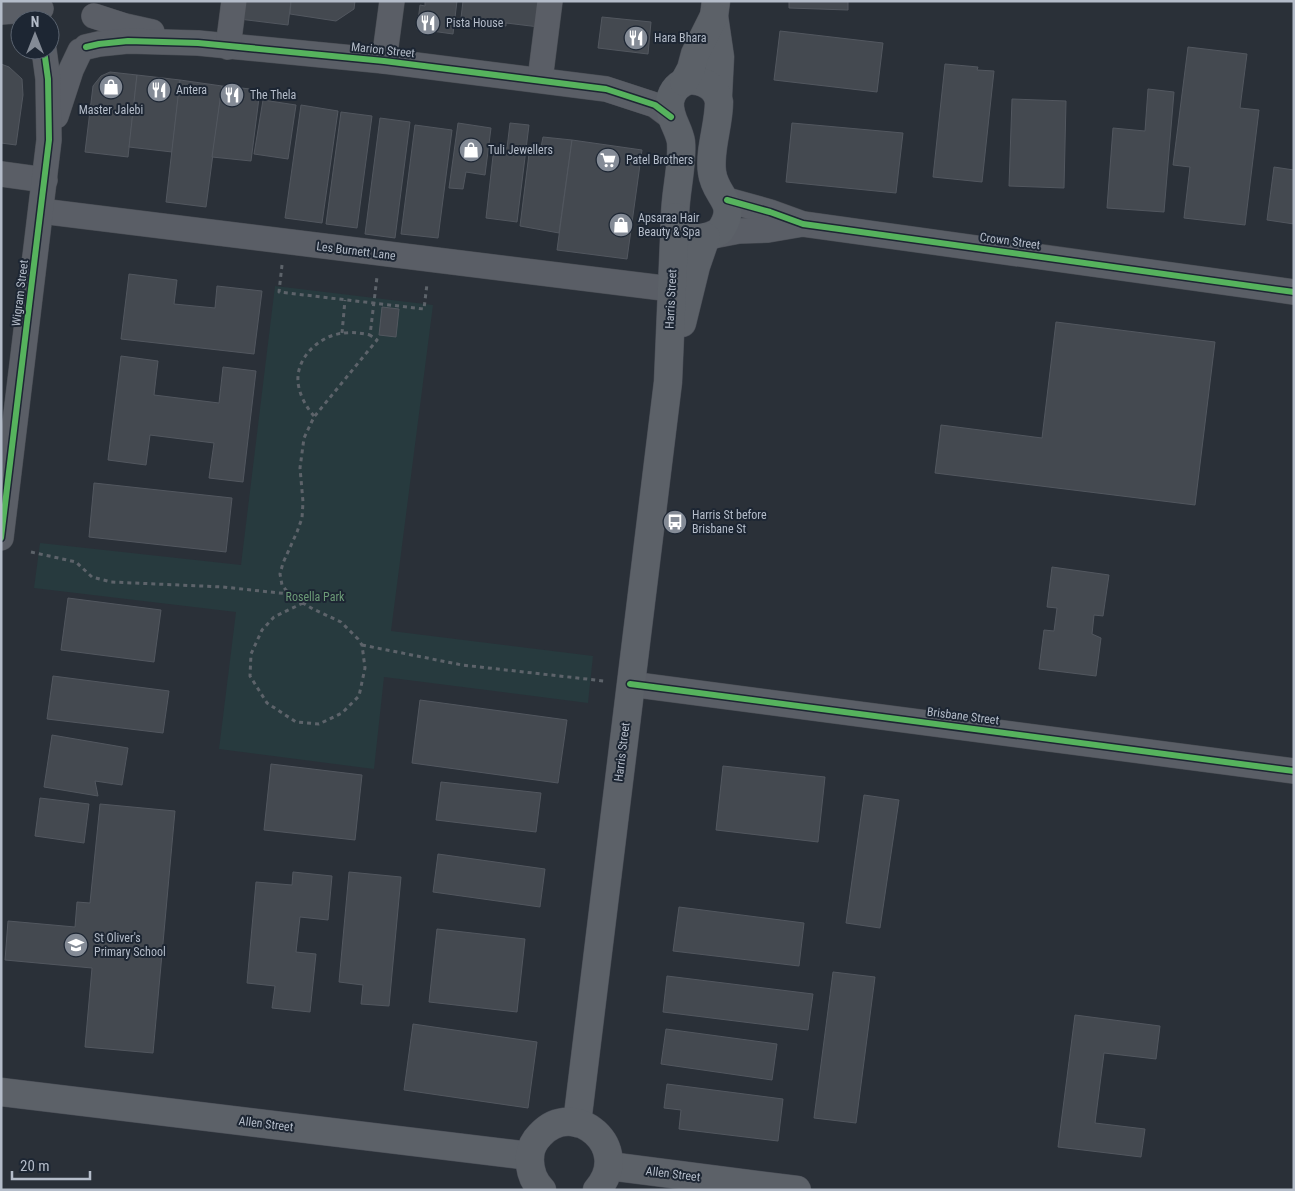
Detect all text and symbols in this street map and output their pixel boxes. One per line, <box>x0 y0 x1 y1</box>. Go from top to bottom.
north arrow <box>10 10 60 60</box>
restaurant icon: Pista House <box>415 10 441 36</box>
text: N <box>31 14 39 30</box>
place label: Pista House <box>446 16 504 30</box>
restaurant icon: Hara Bhara <box>623 25 649 51</box>
place label: Hara Bhara <box>654 31 707 45</box>
street label: Marion Street <box>350 40 416 60</box>
shop icon: Master Jalebi <box>98 74 124 100</box>
restaurant icon: Antera <box>146 77 172 103</box>
restaurant icon: The Thela <box>219 82 245 108</box>
place label: Antera <box>176 83 207 97</box>
place label: The Thela <box>250 88 297 102</box>
place label: Master Jalebi <box>79 103 143 117</box>
shop icon: Tuli Jewellers <box>458 137 484 163</box>
place label: Tuli Jewellers <box>488 143 553 157</box>
supermarket icon: Patel Brothers <box>595 147 621 173</box>
place label: Patel Brothers <box>626 153 693 167</box>
place label: Apsaraa Hair Beauty & Spa <box>638 211 700 239</box>
shop icon: Apsaraa Hair Beauty & Spa <box>608 212 634 238</box>
street label: Crown Street <box>979 230 1042 252</box>
street label: Les Burnett Lane <box>316 239 397 263</box>
street label: Wigram Street <box>9 259 31 327</box>
street label: Harris Street <box>662 268 680 329</box>
place label: Harris St before Brisbane St <box>692 508 767 536</box>
bus stop icon: Harris St before Brisbane St <box>662 509 688 535</box>
park label: Rosella Park <box>286 590 345 604</box>
street label: Brisbane Street <box>926 705 1000 727</box>
street label: Harris Street <box>611 721 633 782</box>
place label: St Oliver's Primary School <box>94 931 166 959</box>
school or university icon: St Oliver's Primary School <box>63 932 89 958</box>
street label: Allen Street <box>238 1114 294 1134</box>
scale bar <box>12 1148 90 1180</box>
text: 20 m <box>20 1157 50 1175</box>
street label: Allen Street <box>645 1164 701 1184</box>

